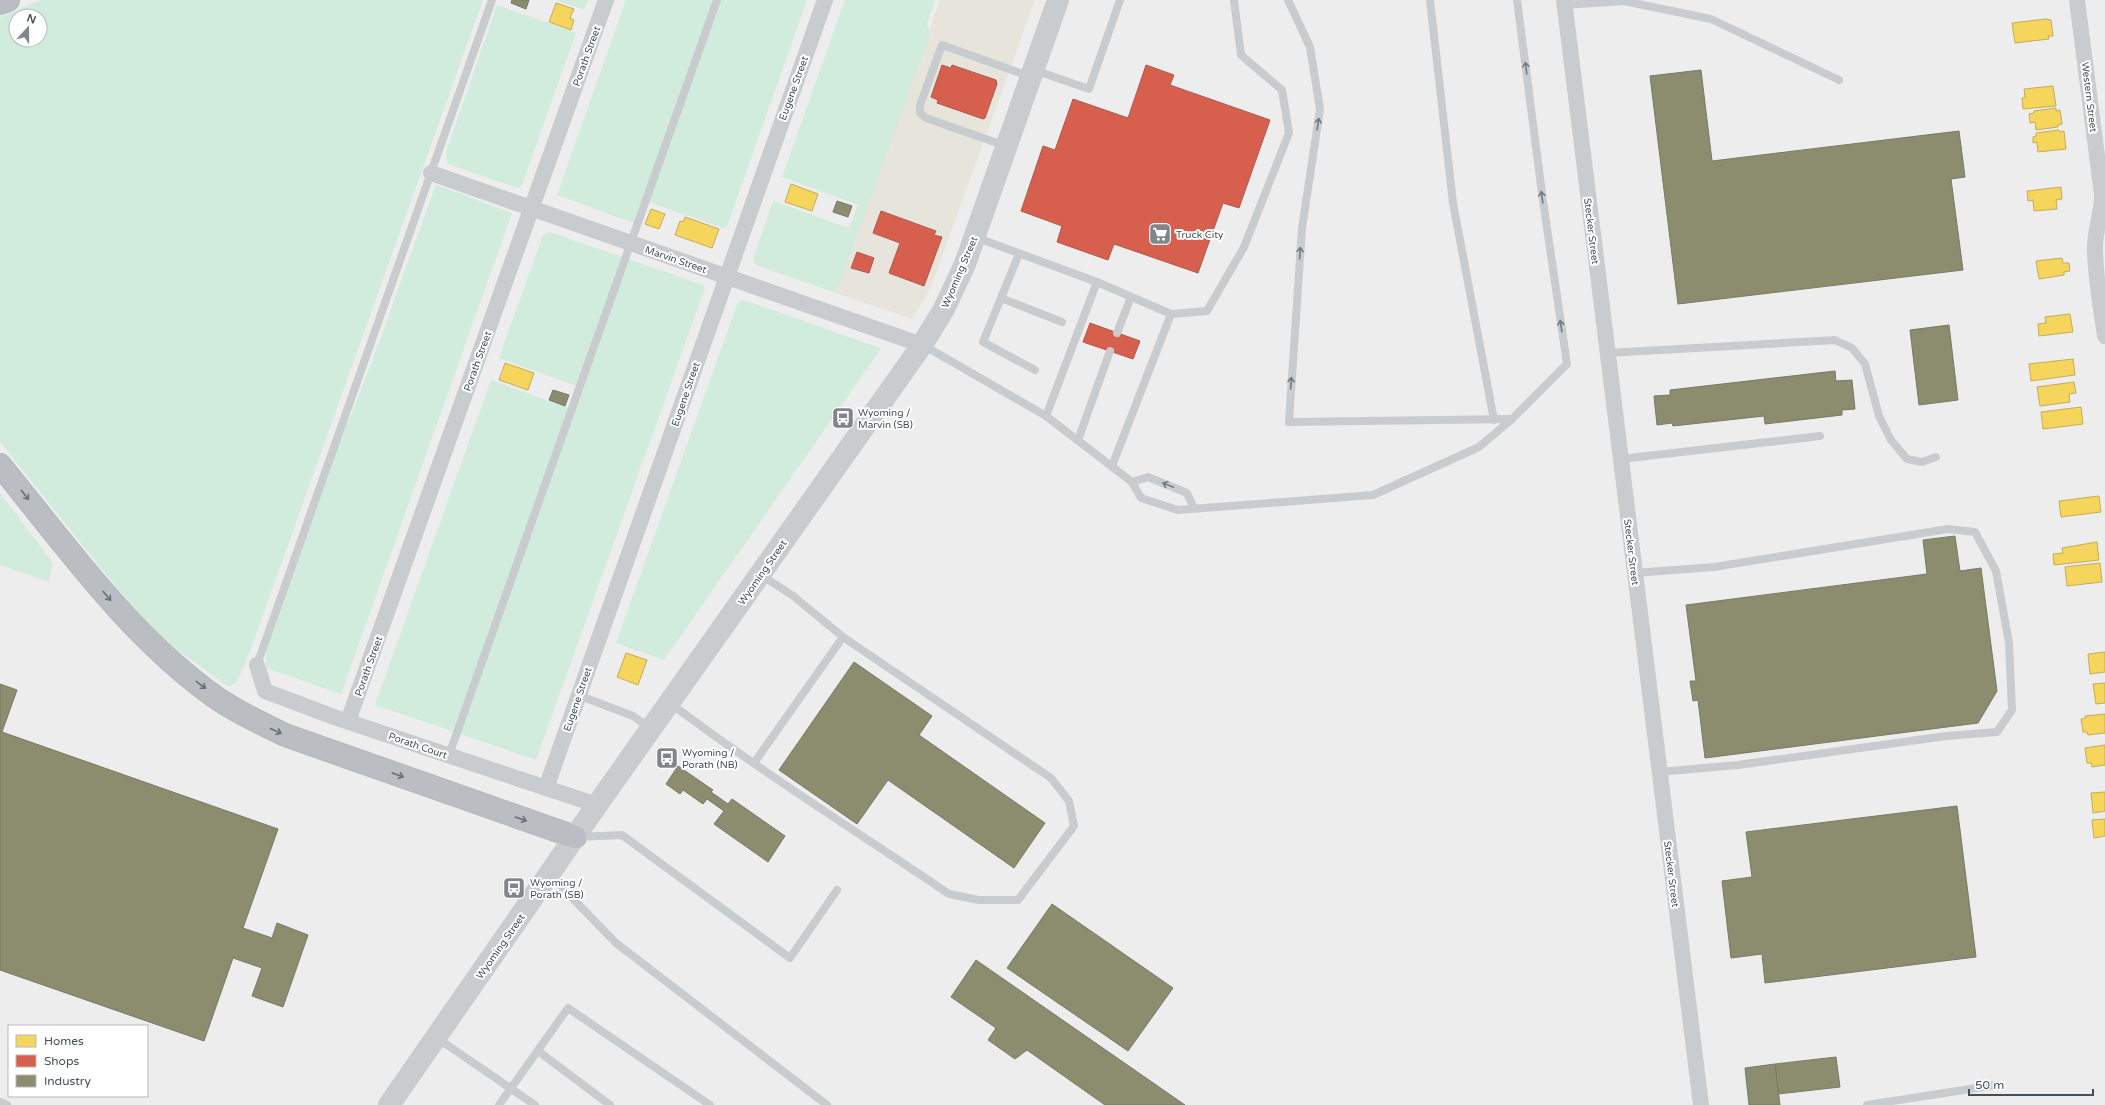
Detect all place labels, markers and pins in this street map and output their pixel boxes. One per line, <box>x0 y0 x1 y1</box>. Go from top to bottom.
supermarket icon: Truck City <box>1147 221 1173 247</box>
place label: Truck City <box>1176 229 1224 241</box>
bus stop icon: Wyoming / Marvin (SB) <box>830 405 856 431</box>
place label: Wyoming / Marvin (SB) <box>858 407 913 431</box>
bus stop icon: Wyoming / Porath (NB) <box>654 745 680 771</box>
place label: Wyoming / Porath (NB) <box>682 747 738 771</box>
bus stop icon: Wyoming / Porath (SB) <box>501 875 527 901</box>
place label: Wyoming / Porath (SB) <box>530 877 584 901</box>

